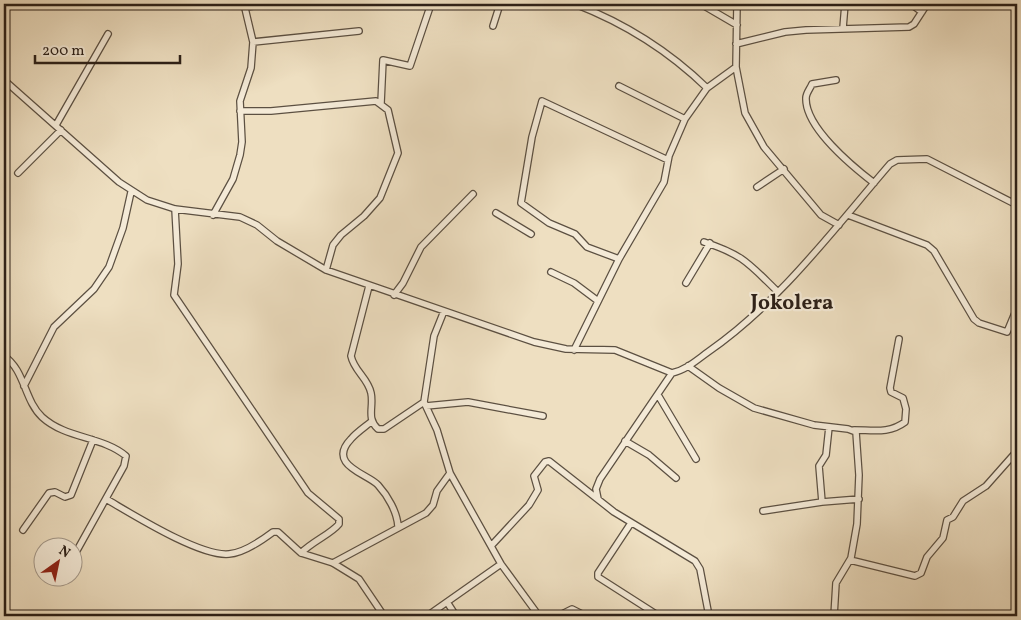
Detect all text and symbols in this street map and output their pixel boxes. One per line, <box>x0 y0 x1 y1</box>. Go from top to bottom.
scale bar <box>35 32 180 64</box>
text: 200 m <box>42 41 85 62</box>
district label: Jokolera <box>749 289 834 318</box>
north arrow <box>32 538 82 588</box>
text: N <box>55 542 74 563</box>

